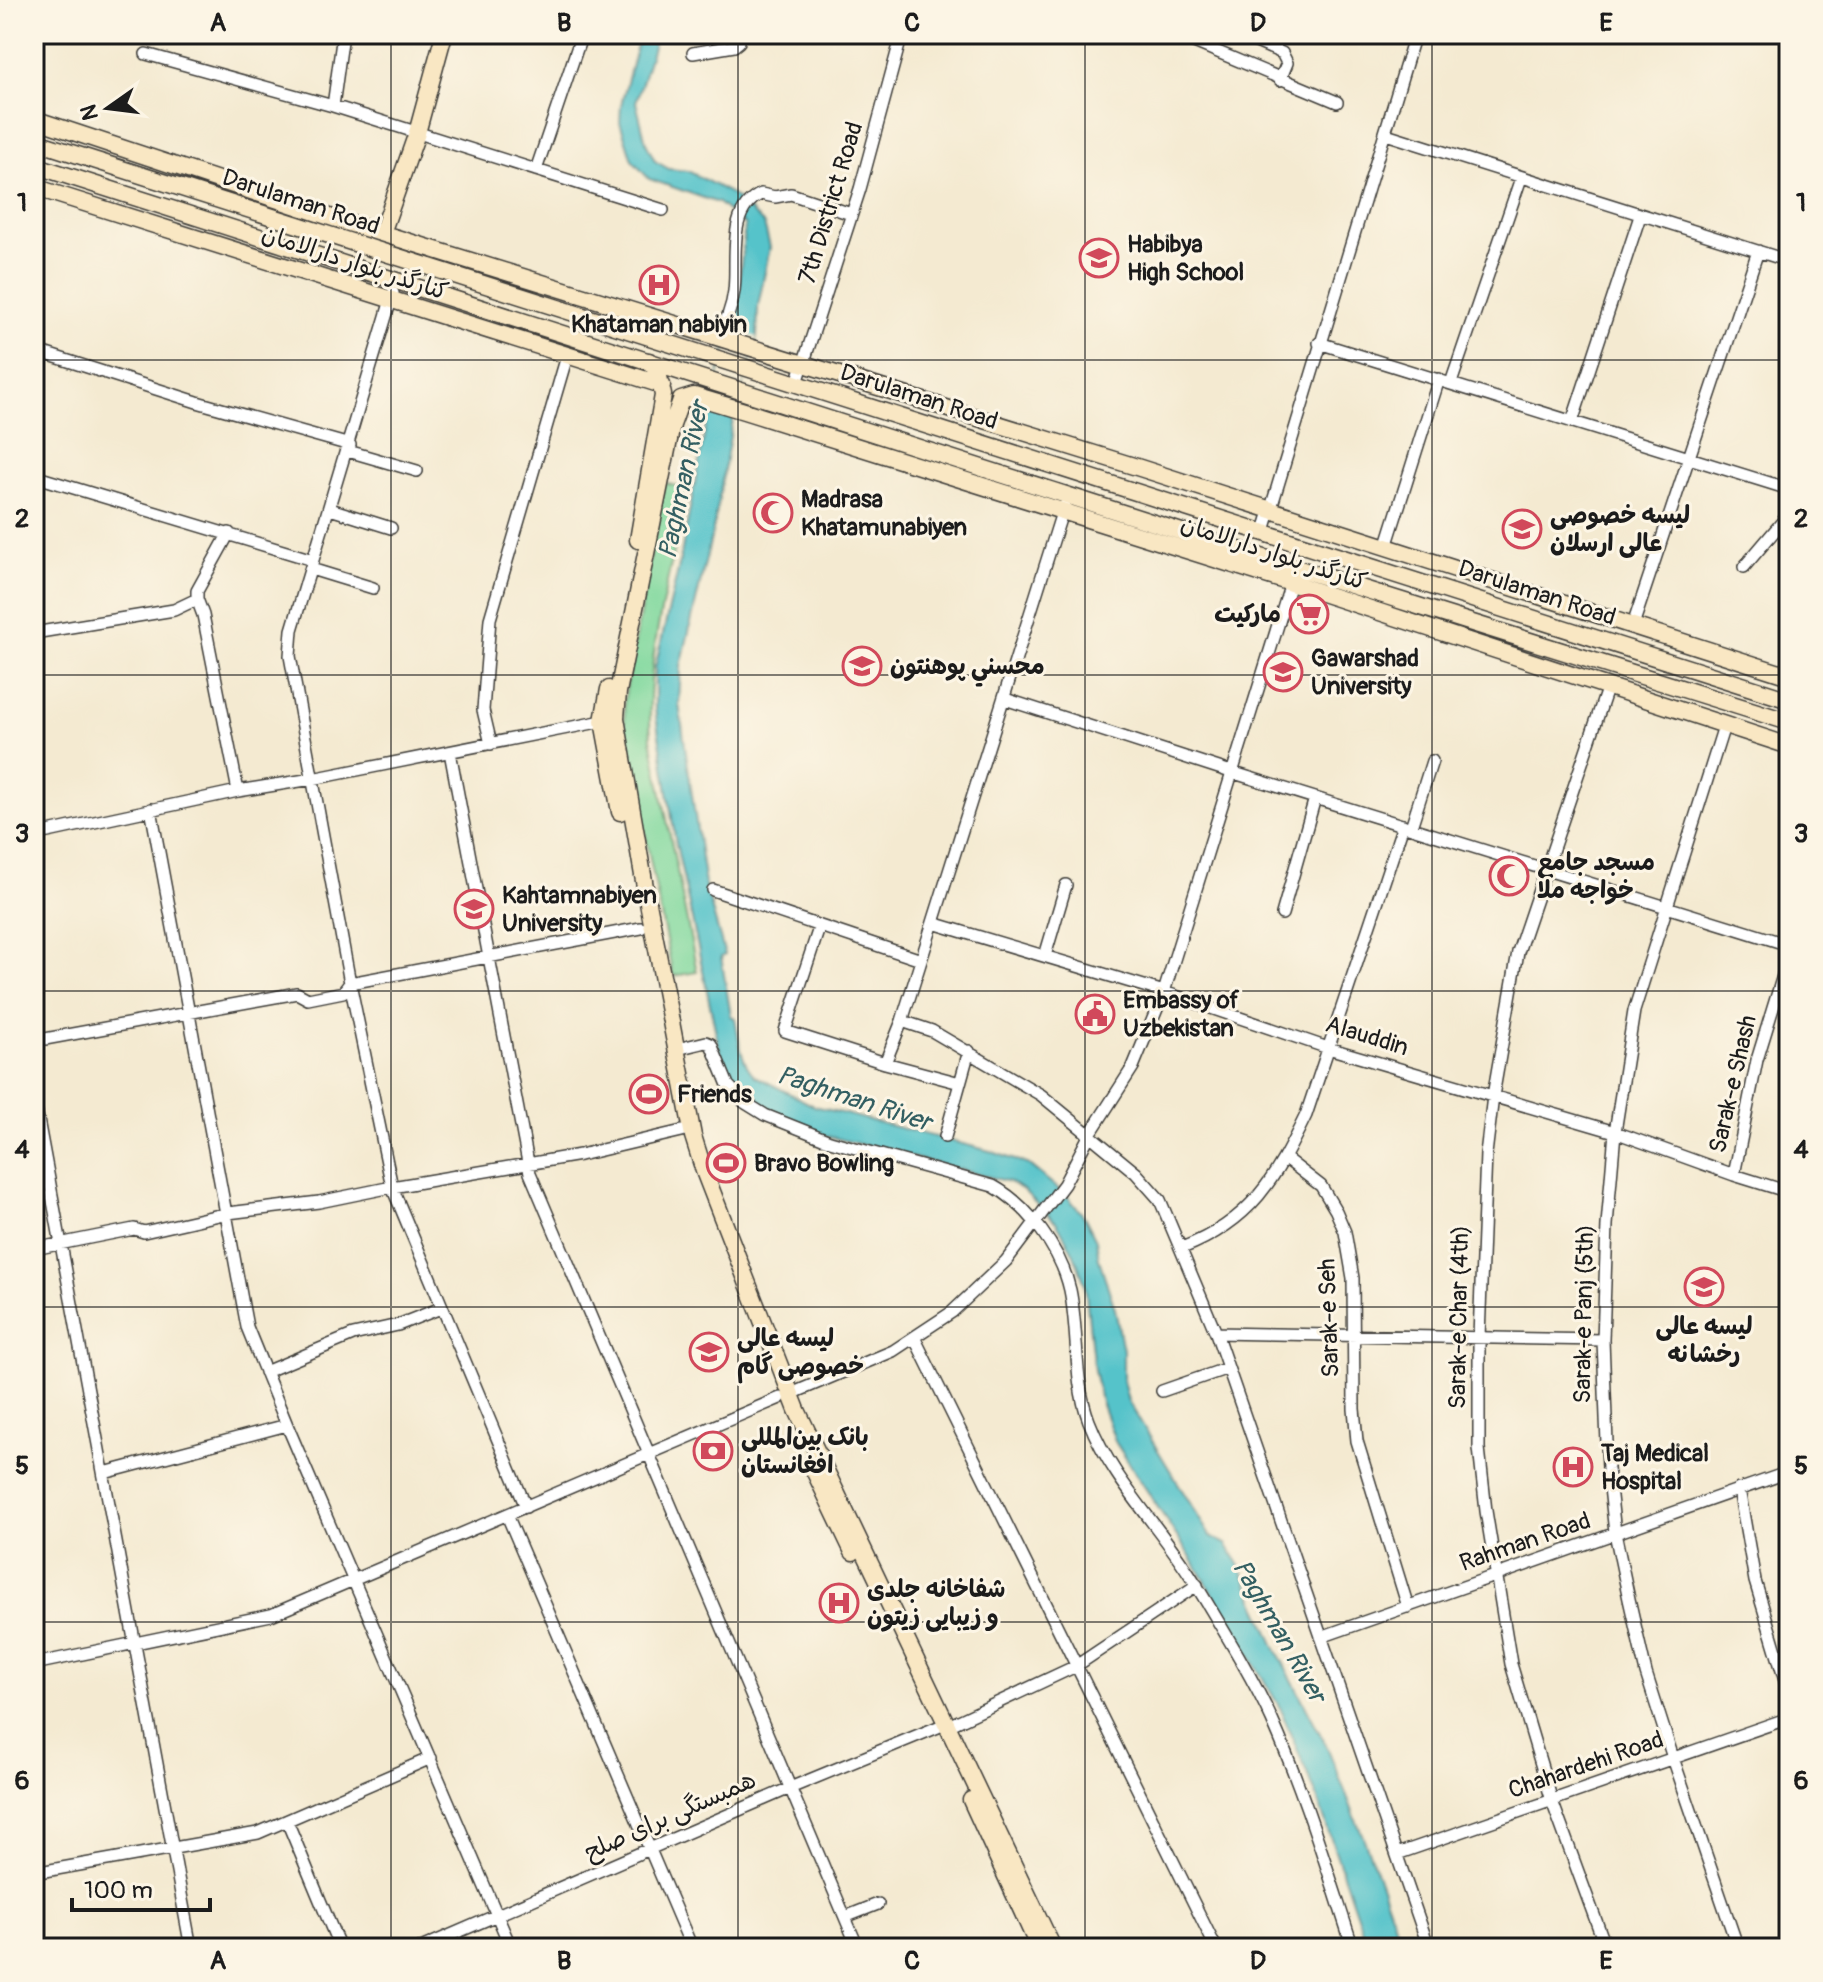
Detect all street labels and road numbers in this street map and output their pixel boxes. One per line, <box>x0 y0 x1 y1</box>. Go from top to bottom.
street label: 7th District Road <box>793 118 869 288</box>
street label: Darulaman Road <box>219 163 383 241</box>
street label: کنارگذر بلوار دارالامان <box>258 219 452 307</box>
street label: Darulaman Road <box>837 358 1001 436</box>
street label: کنارگذر بلوار دارالامان <box>1177 509 1371 597</box>
street label: Darulaman Road <box>1455 554 1619 632</box>
street label: Alauddin <box>1322 1010 1412 1062</box>
street label: Sarak-e Shash <box>1703 1012 1763 1156</box>
street label: Sarak-e Panj (5th) <box>1568 1224 1600 1404</box>
street label: Sarak-e Char (4th) <box>1443 1225 1475 1409</box>
street label: Sarak-e Seh <box>1312 1258 1346 1378</box>
street label: Rahman Road <box>1456 1506 1594 1578</box>
street label: Chahardehi Road <box>1505 1725 1667 1805</box>
street label: همبستگی برای صلح <box>580 1765 761 1868</box>

